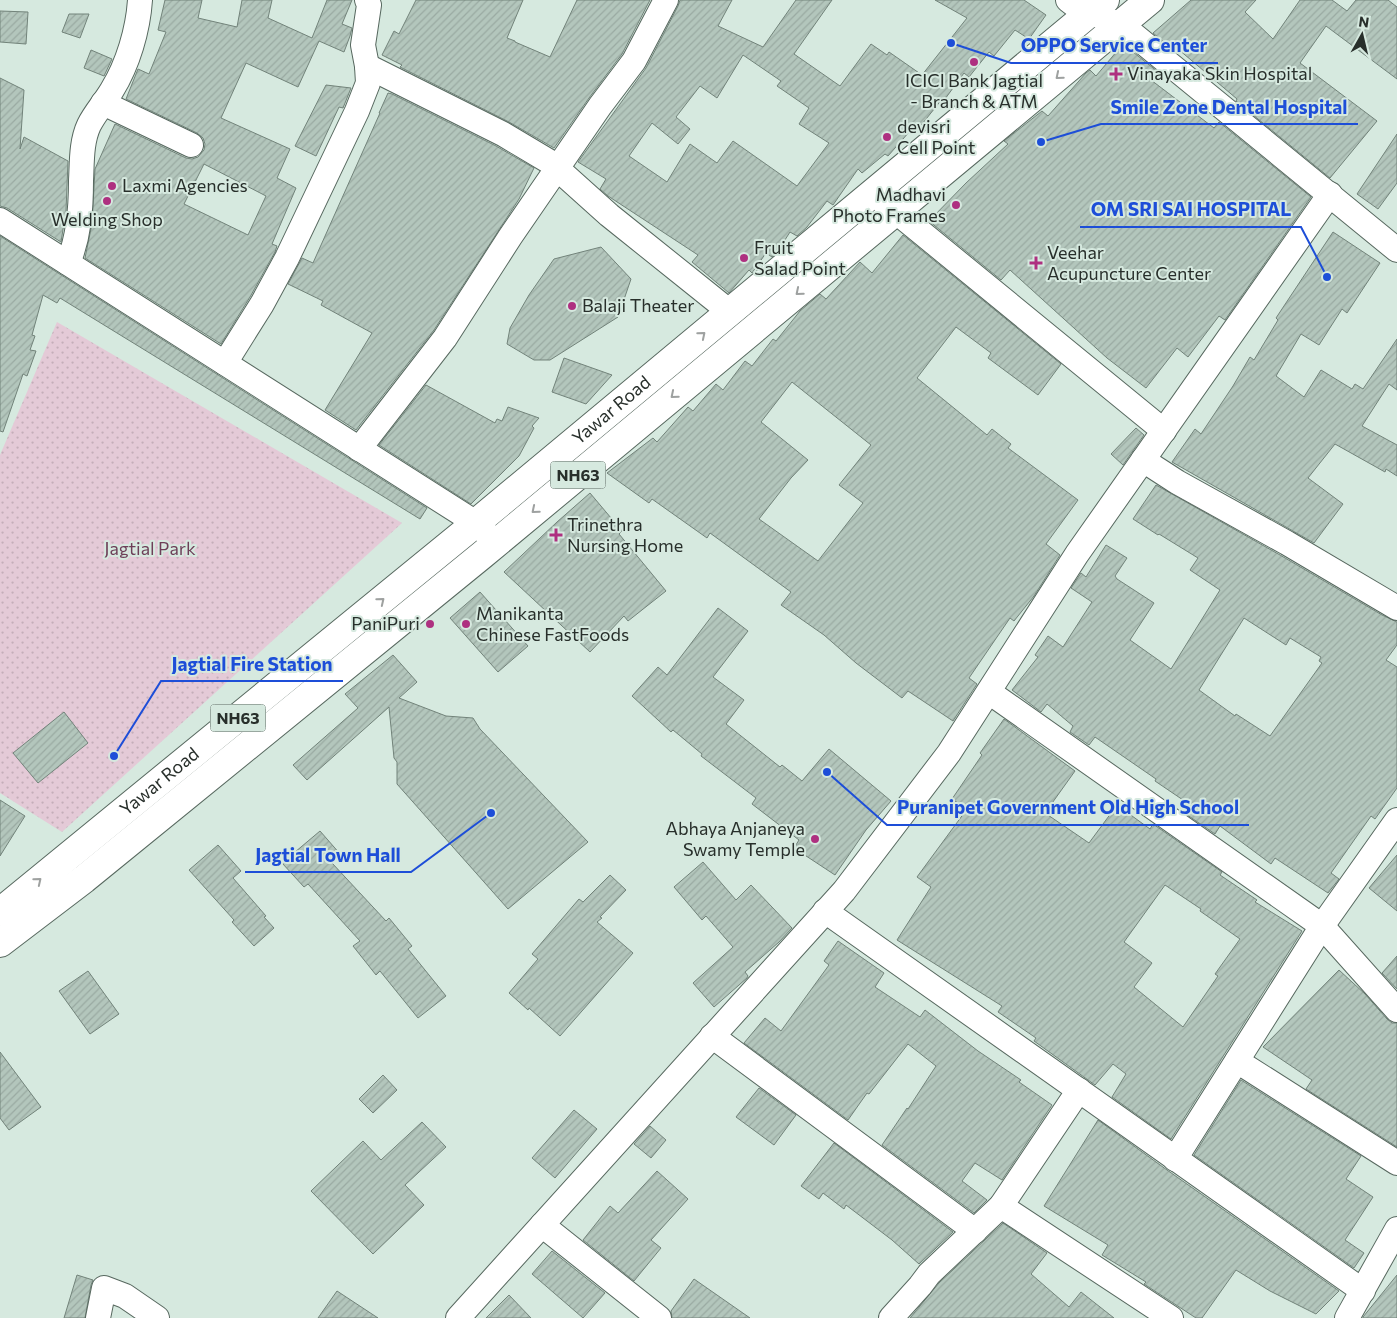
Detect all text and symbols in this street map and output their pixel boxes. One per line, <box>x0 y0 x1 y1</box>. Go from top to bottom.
north arrow <box>1337 10 1387 60</box>
text: N <box>1357 12 1370 31</box>
callout: OPPO Service Center <box>1011 29 1218 63</box>
text: OPPO Service Center <box>1021 33 1208 56</box>
marker: ICICI Bank Jagtial - Branch & ATM <box>968 56 980 68</box>
place label: Vinayaka Skin Hospital <box>1127 62 1312 84</box>
marker: Vinayaka Skin Hospital <box>1109 67 1123 81</box>
place label: ICICI Bank Jagtial - Branch & ATM <box>905 69 1043 112</box>
one-way arrow <box>1055 70 1064 79</box>
callout: Smile Zone Dental Hospital <box>1101 90 1358 124</box>
text: Smile Zone Dental Hospital <box>1111 95 1347 118</box>
place label: devisri Cell Point <box>897 115 975 158</box>
marker: devisri Cell Point <box>881 131 893 143</box>
place label: Laxmi Agencies <box>122 174 248 196</box>
marker: Laxmi Agencies <box>106 180 118 192</box>
place label: Madhavi Photo Frames <box>832 183 946 226</box>
callout: OM SRI SAI HOSPITAL <box>1080 193 1301 227</box>
marker: Welding Shop <box>101 195 113 207</box>
text: OM SRI SAI HOSPITAL <box>1091 197 1291 220</box>
marker: Madhavi Photo Frames <box>950 199 962 211</box>
place label: Welding Shop <box>51 208 163 230</box>
place label: Fruit Salad Point <box>754 236 846 279</box>
place label: Veehar Acupuncture Center <box>1047 241 1211 284</box>
marker: Fruit Salad Point <box>738 252 750 264</box>
marker: Veehar Acupuncture Center <box>1029 256 1043 270</box>
one-way arrow <box>796 286 805 294</box>
place label: Balaji Theater <box>582 294 694 316</box>
marker: Balaji Theater <box>566 300 578 312</box>
one-way arrow <box>696 333 705 341</box>
street label: Yawar Road <box>567 371 655 449</box>
one-way arrow <box>671 390 680 398</box>
road number: NH63 <box>550 462 606 488</box>
one-way arrow <box>532 505 541 514</box>
place label: Trinethra Nursing Home <box>567 513 683 556</box>
marker: Trinethra Nursing Home <box>549 528 563 542</box>
park label: Jagtial Park <box>104 537 196 559</box>
one-way arrow <box>375 598 384 607</box>
place label: Manikanta Chinese FastFoods <box>476 602 629 645</box>
place label: PaniPuri <box>351 612 420 634</box>
marker: PaniPuri <box>424 618 436 630</box>
marker: Manikanta Chinese FastFoods <box>460 618 472 630</box>
callout: Jagtial Fire Station <box>161 647 343 681</box>
text: Jagtial Fire Station <box>171 652 333 675</box>
road number: NH63 <box>210 704 266 731</box>
street label: Yawar Road <box>115 742 203 820</box>
callout: Puranipet Government Old High School <box>887 791 1249 825</box>
text: Puranipet Government Old High School <box>897 795 1239 818</box>
place label: Abhaya Anjaneya Swamy Temple <box>666 817 805 860</box>
marker: Abhaya Anjaneya Swamy Temple <box>809 833 821 845</box>
callout: Jagtial Town Hall <box>245 838 411 872</box>
text: Jagtial Town Hall <box>255 843 401 866</box>
one-way arrow <box>33 878 42 887</box>

